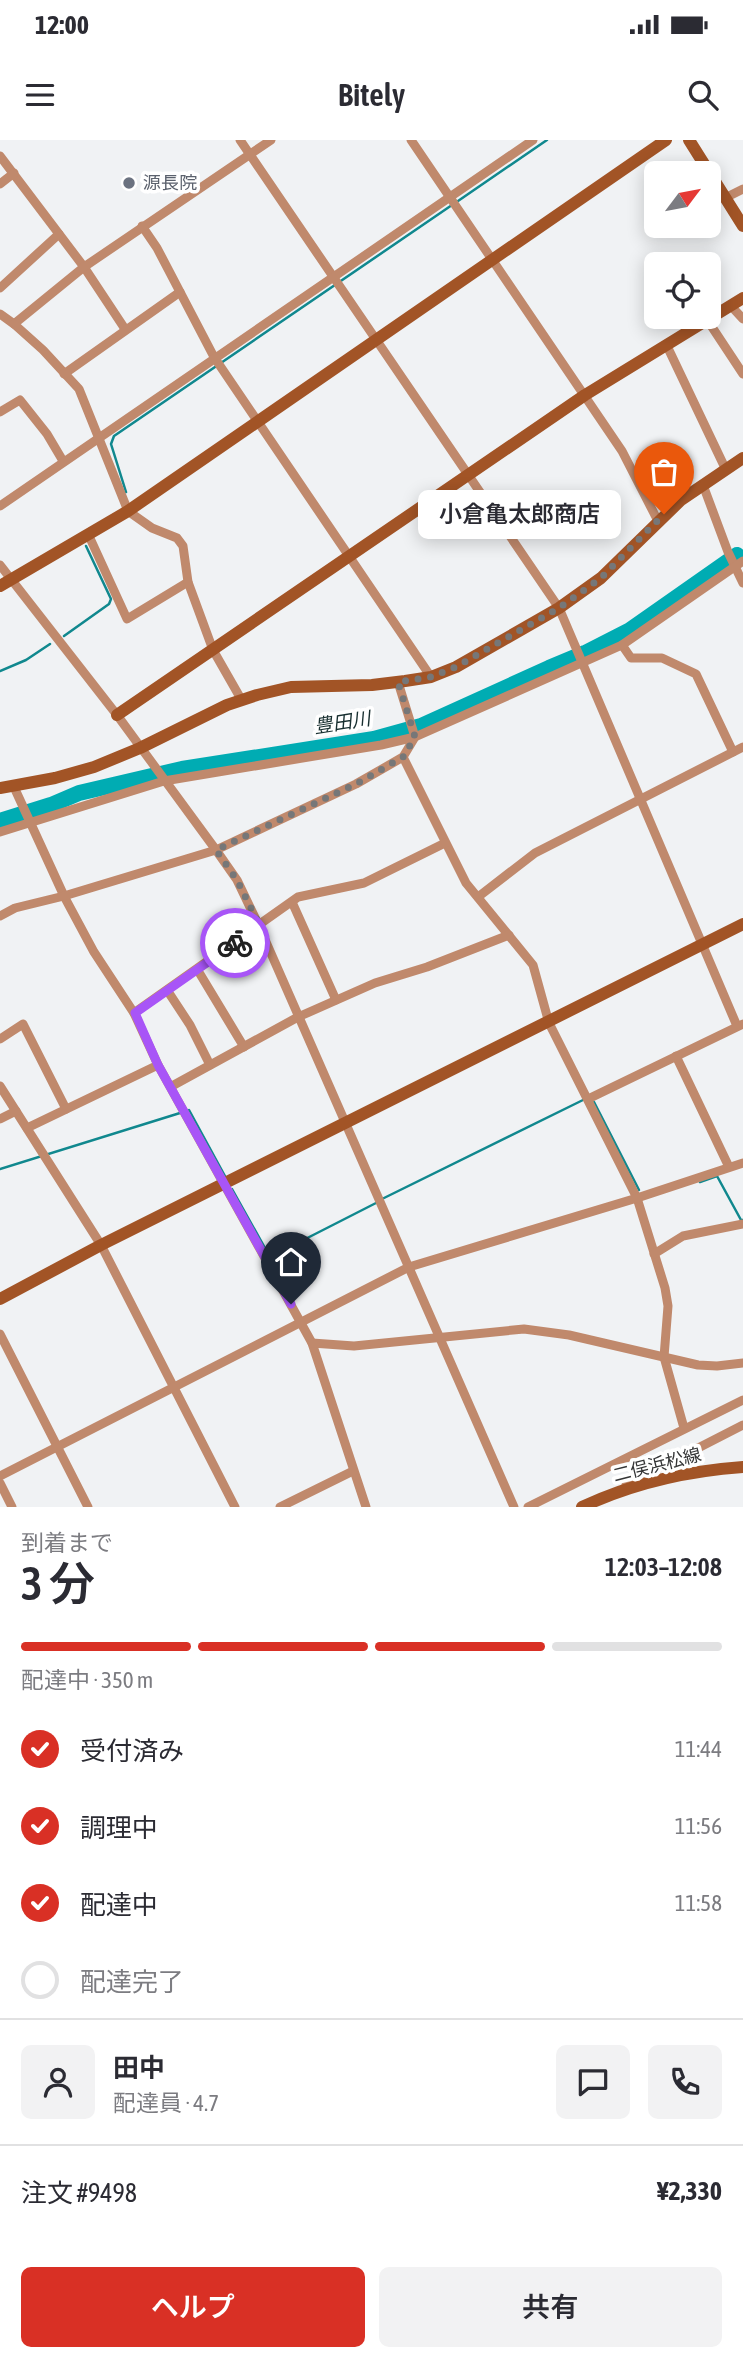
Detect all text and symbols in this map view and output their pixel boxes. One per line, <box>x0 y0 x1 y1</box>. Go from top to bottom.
text: 12:00 <box>35 10 89 40</box>
icon: menu <box>21 76 59 114</box>
text: Bitely <box>338 76 405 113</box>
icon: search <box>684 76 722 114</box>
north arrow <box>644 161 721 238</box>
map controls <box>644 161 721 329</box>
place label: 源長院 <box>143 172 197 193</box>
marker: 源長院 <box>121 175 137 191</box>
button: locate <box>644 252 721 329</box>
pin <box>634 442 694 514</box>
icon: bag <box>645 453 683 491</box>
callout: 小倉亀太郎商店 <box>419 490 622 538</box>
text: 小倉亀太郎商店 <box>439 501 600 527</box>
water label: 豊田川 <box>312 706 374 737</box>
courier <box>200 908 270 978</box>
icon: bike <box>216 924 254 962</box>
pin <box>261 1232 321 1304</box>
icon: home <box>272 1243 310 1281</box>
street label: 二俣浜松線 <box>611 1443 703 1486</box>
text: 到着まで <box>21 1530 113 1556</box>
text: 12:03–12:08 <box>605 1552 722 1582</box>
text: 3 分 <box>21 1557 95 1610</box>
text: 配達中 · 350 m <box>21 1667 153 1693</box>
icon: check <box>21 1730 59 1768</box>
text: 受付済み <box>80 1736 184 1766</box>
text: 11:44 <box>675 1736 722 1762</box>
icon: check <box>21 1807 59 1845</box>
text: 調理中 <box>80 1813 158 1843</box>
text: 11:56 <box>675 1813 722 1839</box>
icon: check <box>21 1884 59 1922</box>
text: 配達中 <box>80 1890 158 1920</box>
text: 11:58 <box>675 1890 722 1916</box>
text: 配達完了 <box>80 1967 184 1997</box>
button: person <box>21 2045 95 2119</box>
button: chat <box>556 2045 630 2119</box>
button: phone <box>648 2045 722 2119</box>
text: 田中 <box>113 2053 165 2083</box>
text: 配達員 · 4.7 <box>113 2090 219 2116</box>
text: ¥2,330 <box>657 2176 722 2206</box>
text: 注文 #9498 <box>21 2178 137 2208</box>
button: ヘルプ <box>21 2267 365 2347</box>
button: 共有 <box>379 2267 722 2347</box>

